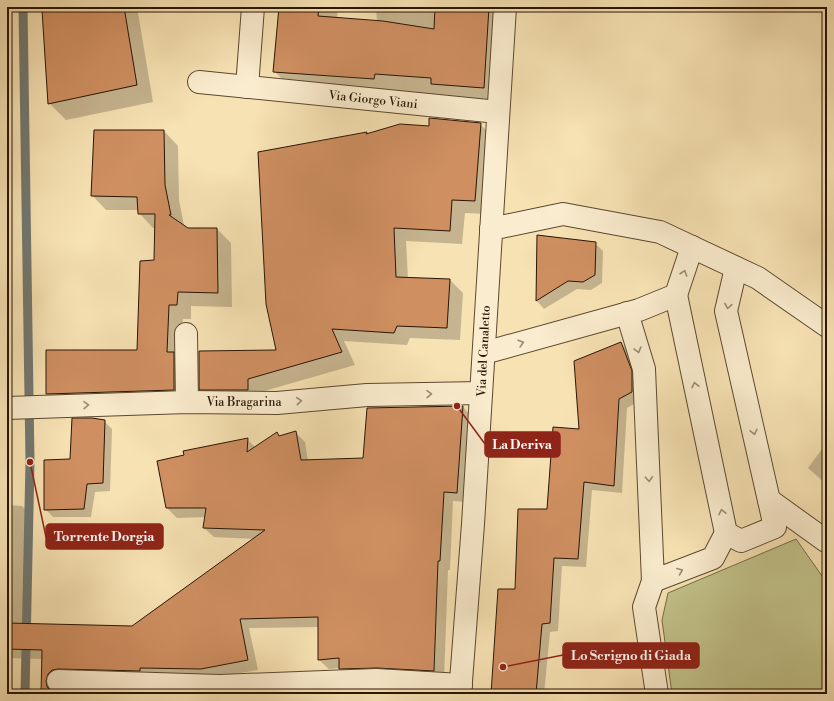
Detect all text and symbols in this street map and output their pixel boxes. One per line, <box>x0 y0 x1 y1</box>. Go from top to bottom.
street label: Via Giorgo Viani <box>327 88 418 112</box>
one-way arrow <box>679 269 688 276</box>
one-way arrow <box>724 302 732 309</box>
street label: Via del Canaletto <box>474 305 494 398</box>
one-way arrow <box>517 339 524 348</box>
one-way arrow <box>633 347 642 354</box>
one-way arrow <box>691 381 700 388</box>
one-way arrow <box>426 390 432 398</box>
street label: Via Bragarina <box>206 395 282 410</box>
one-way arrow <box>296 397 302 406</box>
one-way arrow <box>83 401 89 409</box>
one-way arrow <box>749 429 757 436</box>
callout: La Deriva <box>485 432 560 457</box>
text: La Deriva <box>492 437 553 453</box>
one-way arrow <box>644 476 653 482</box>
one-way arrow <box>718 509 726 515</box>
callout: Torrente Dorgia <box>46 524 163 549</box>
text: Torrente Dorgia <box>54 529 155 545</box>
one-way arrow <box>676 567 683 575</box>
callout: Lo Scrigno di Giada <box>563 643 699 668</box>
text: Lo Scrigno di Giada <box>571 648 692 664</box>

